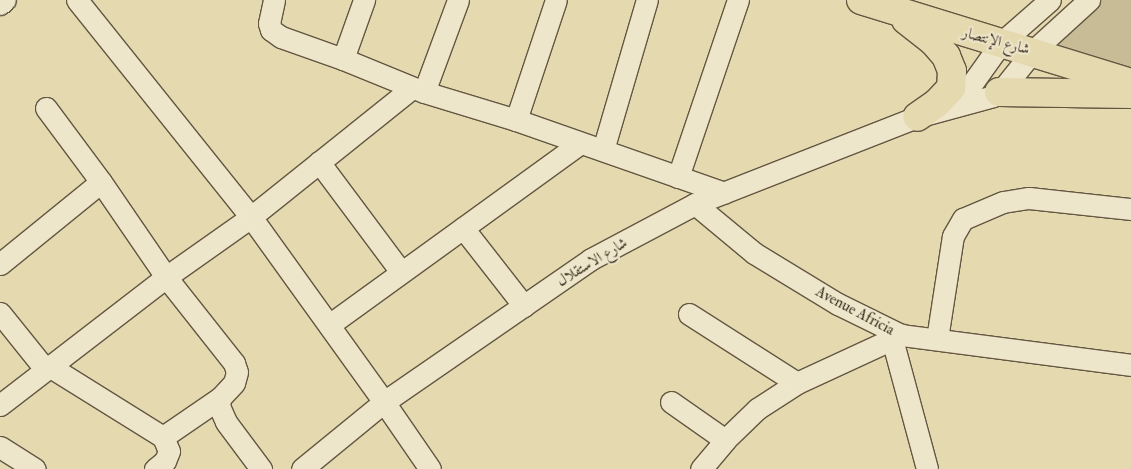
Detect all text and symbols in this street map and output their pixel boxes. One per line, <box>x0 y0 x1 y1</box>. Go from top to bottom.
street label: شارع الإنتصار <box>960 23 1032 59</box>
street label: شارع الاستقلال <box>553 234 631 290</box>
street label: Avenue Africia <box>813 283 897 339</box>

